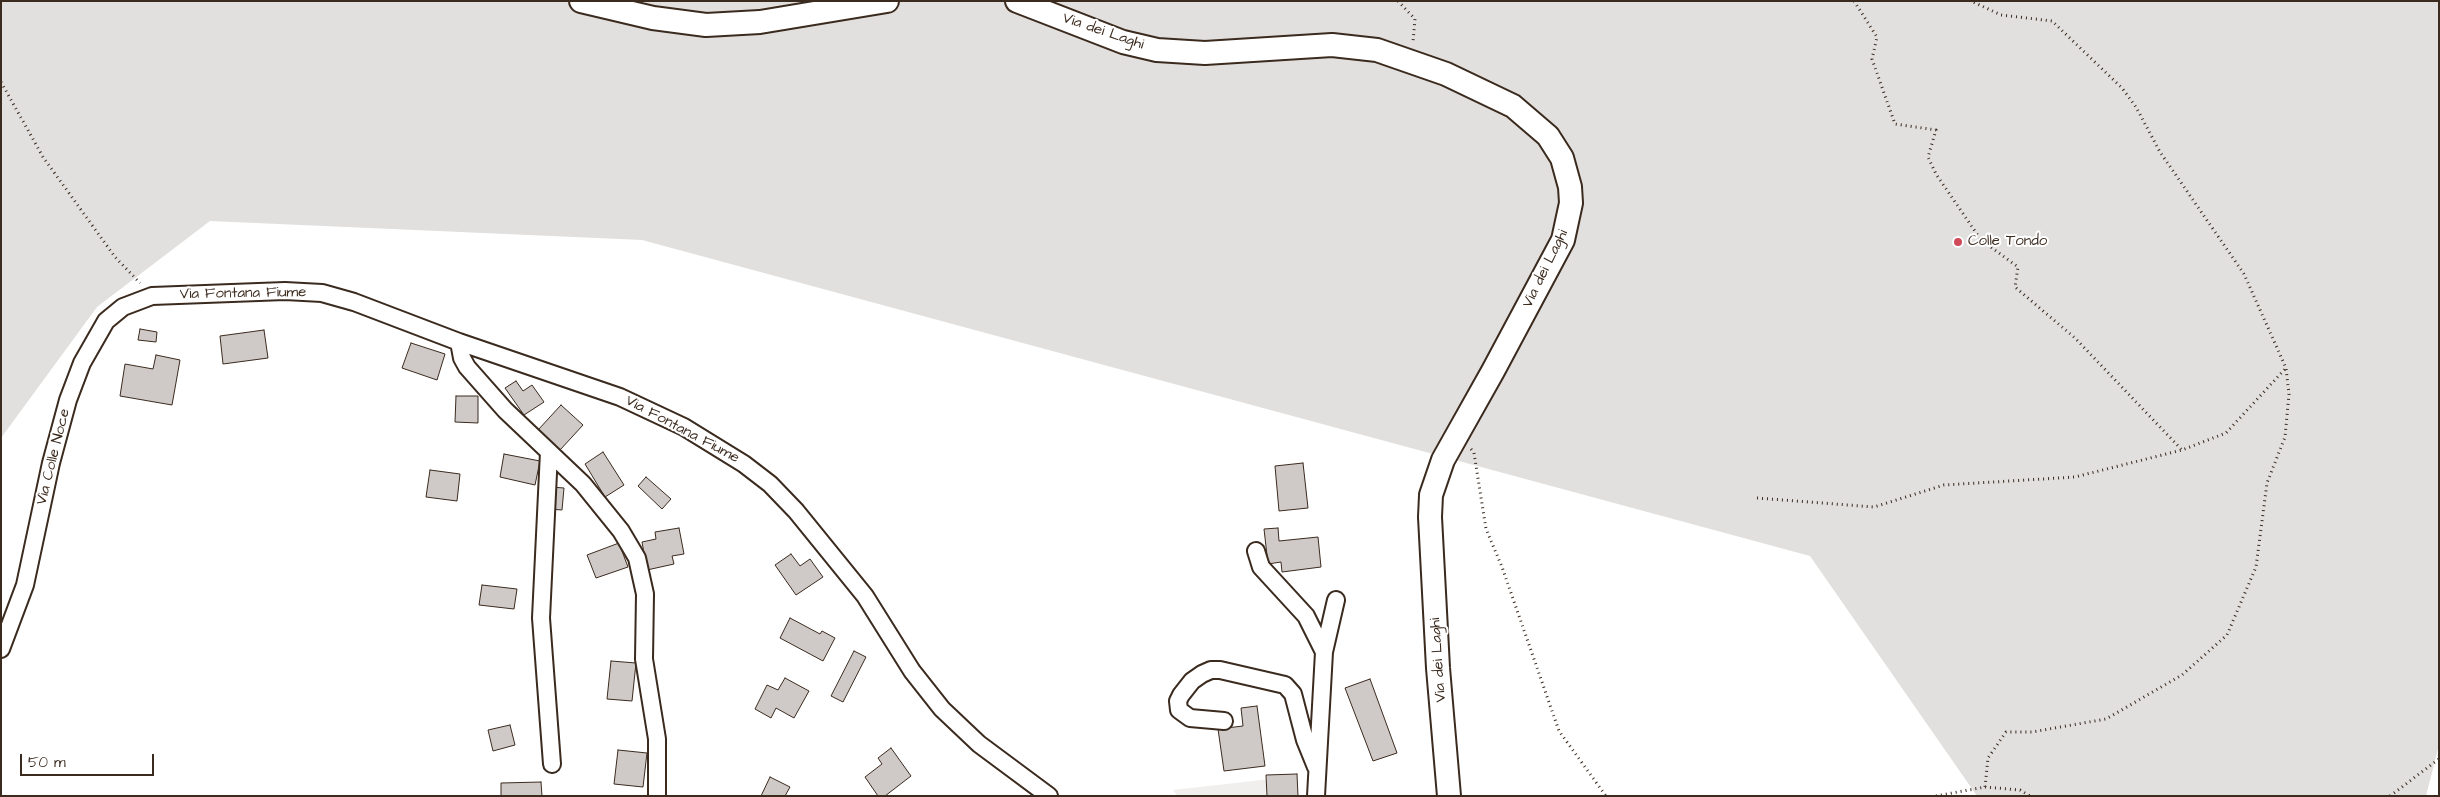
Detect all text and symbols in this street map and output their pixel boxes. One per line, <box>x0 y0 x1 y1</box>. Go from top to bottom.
street label: Via dei Laghi <box>1060 10 1146 54</box>
street label: Via dei Laghi <box>1519 227 1573 311</box>
place label: Colle Tondo <box>1968 233 2047 251</box>
marker: Colle Tondo <box>1952 236 1964 248</box>
street label: Via Fontana Fiume <box>180 284 306 304</box>
street label: Via Fontana Fiume <box>622 392 742 468</box>
street label: Via Colle Noce <box>33 407 75 507</box>
street label: Via dei Laghi <box>1427 617 1451 703</box>
scale bar <box>22 744 156 776</box>
text: 50 m <box>28 752 66 773</box>

